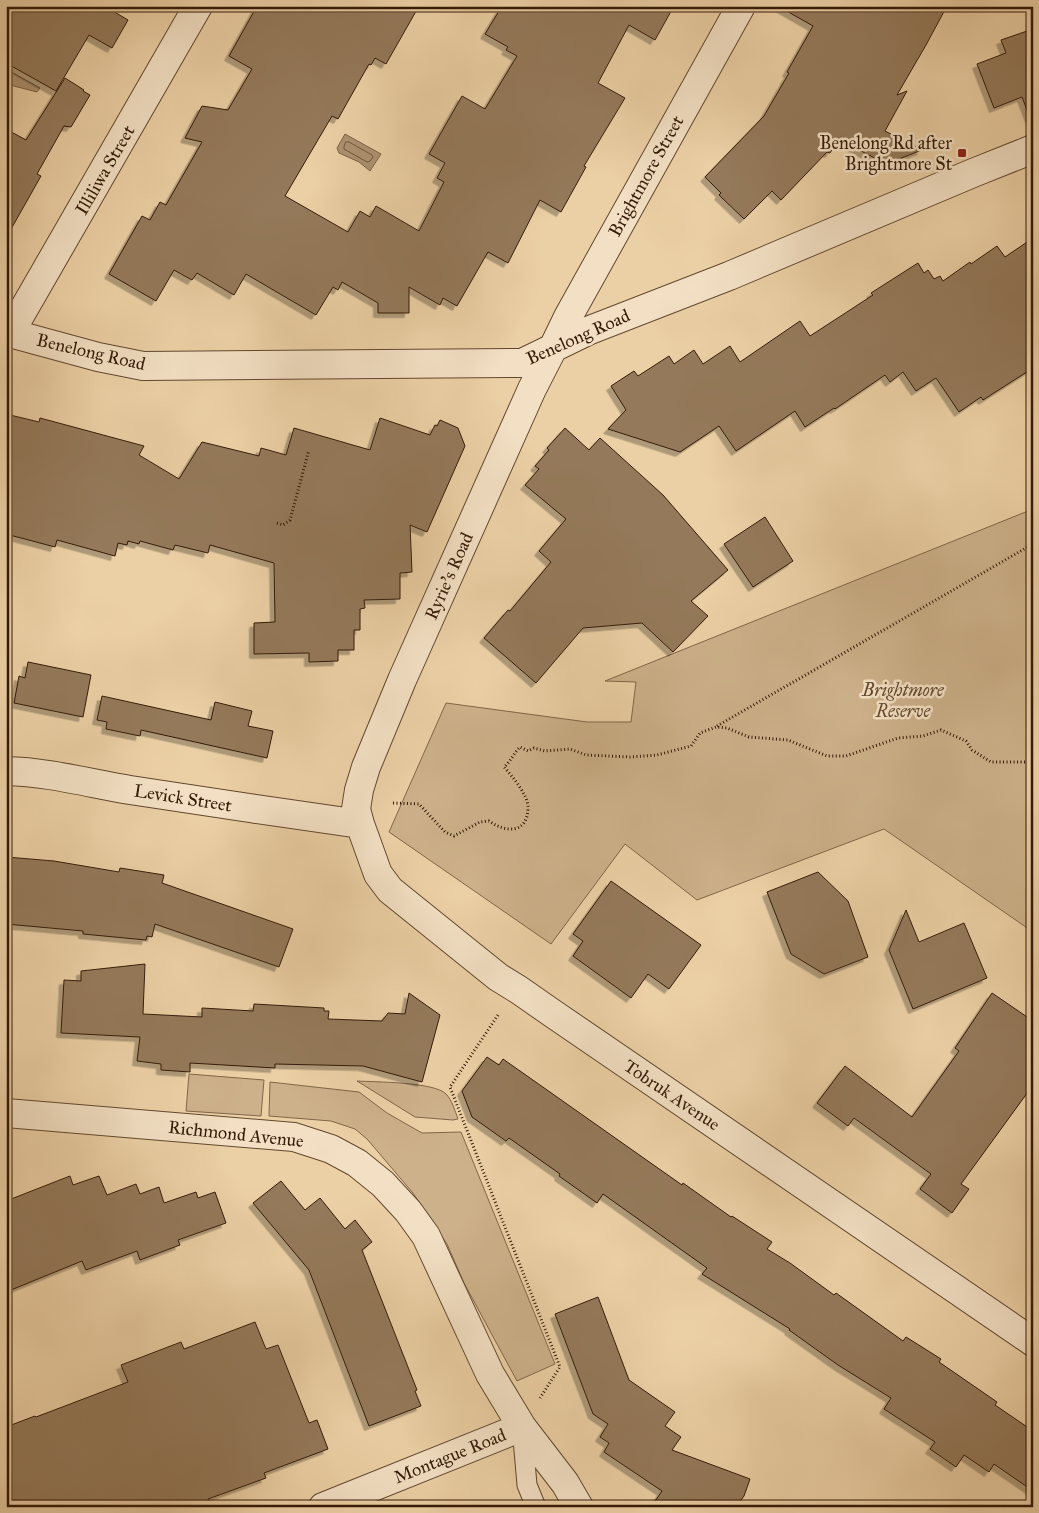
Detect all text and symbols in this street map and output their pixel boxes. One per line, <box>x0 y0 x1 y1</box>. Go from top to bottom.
street label: Brightmore Street <box>604 111 690 241</box>
street label: Illiliwa Street <box>70 121 140 219</box>
place label: Benelong Rd after Brightmore St <box>820 132 953 176</box>
marker: Benelong Rd after Brightmore St <box>956 147 968 159</box>
street label: Benelong Road <box>523 304 634 371</box>
street label: Benelong Road <box>34 329 148 376</box>
street label: Ryrie's Road <box>420 529 478 623</box>
park label: Brightmore Reserve <box>861 679 945 722</box>
street label: Levick Street <box>132 779 234 817</box>
street label: Tobruk Avenue <box>620 1055 724 1135</box>
street label: Richmond Avenue <box>167 1116 305 1152</box>
street label: Montague Road <box>391 1423 510 1489</box>

